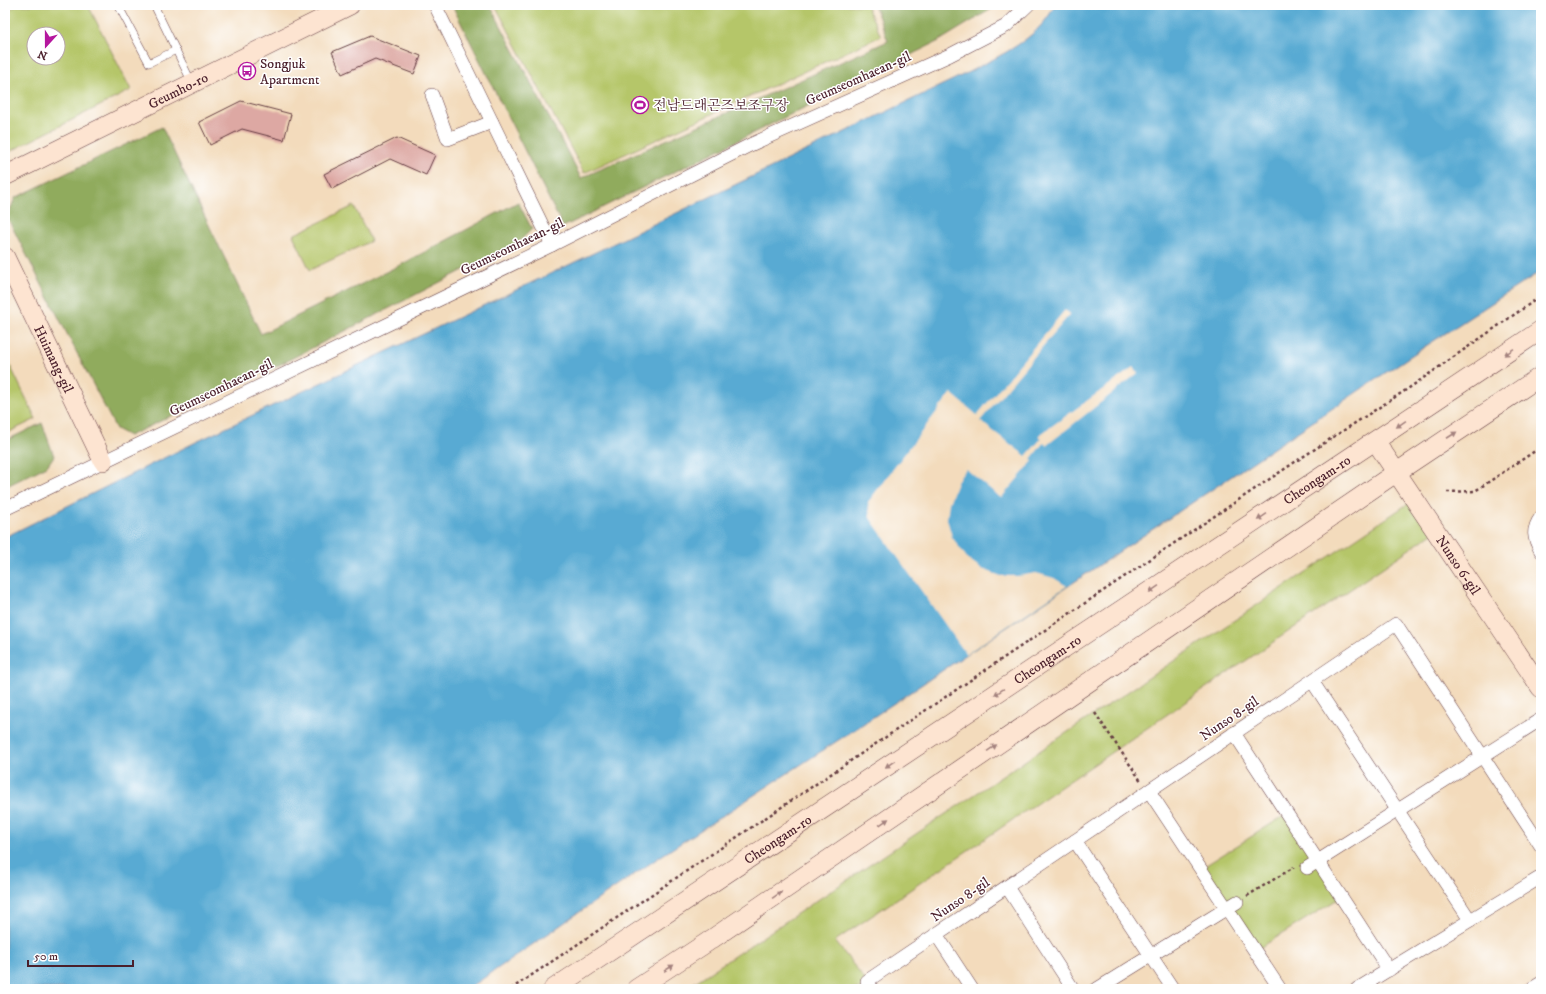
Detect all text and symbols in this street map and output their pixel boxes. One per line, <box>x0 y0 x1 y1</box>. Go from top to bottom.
north arrow <box>26 26 66 66</box>
text: N <box>36 46 49 63</box>
street label: Geumseomhaean-gil <box>803 47 915 110</box>
place label: Songjuk Apartment <box>260 55 320 89</box>
bus stop icon: Songjuk Apartment <box>237 61 257 81</box>
street label: Geumho-ro <box>145 69 212 114</box>
sports icon: 전남드래곤즈보조구장 <box>630 95 650 115</box>
place label: 전남드래곤즈보조구장 <box>653 97 789 115</box>
street label: Geumseomhaean-gil <box>458 214 568 280</box>
street label: Huimang-gil <box>29 323 77 397</box>
one-way arrow <box>1503 348 1514 356</box>
street label: Geumseomhaean-gil <box>167 355 277 421</box>
one-way arrow <box>1395 420 1406 428</box>
one-way arrow <box>1447 431 1458 439</box>
street label: Cheongam-ro <box>1280 451 1355 509</box>
one-way arrow <box>1256 514 1268 521</box>
street label: Nunso 6-gil <box>1431 532 1484 599</box>
one-way arrow <box>1148 585 1159 593</box>
street label: Cheongam-ro <box>1010 631 1085 689</box>
one-way arrow <box>993 688 1004 696</box>
street label: Nunso 8-gil <box>1197 692 1263 745</box>
one-way arrow <box>986 744 997 752</box>
one-way arrow <box>885 760 895 768</box>
street label: Cheongam-ro <box>741 811 816 869</box>
one-way arrow <box>879 818 890 826</box>
street label: Nunso 8-gil <box>928 873 994 926</box>
one-way arrow <box>772 891 782 899</box>
scale bar <box>28 942 133 968</box>
text: 50 m <box>34 949 58 964</box>
one-way arrow <box>664 964 674 972</box>

